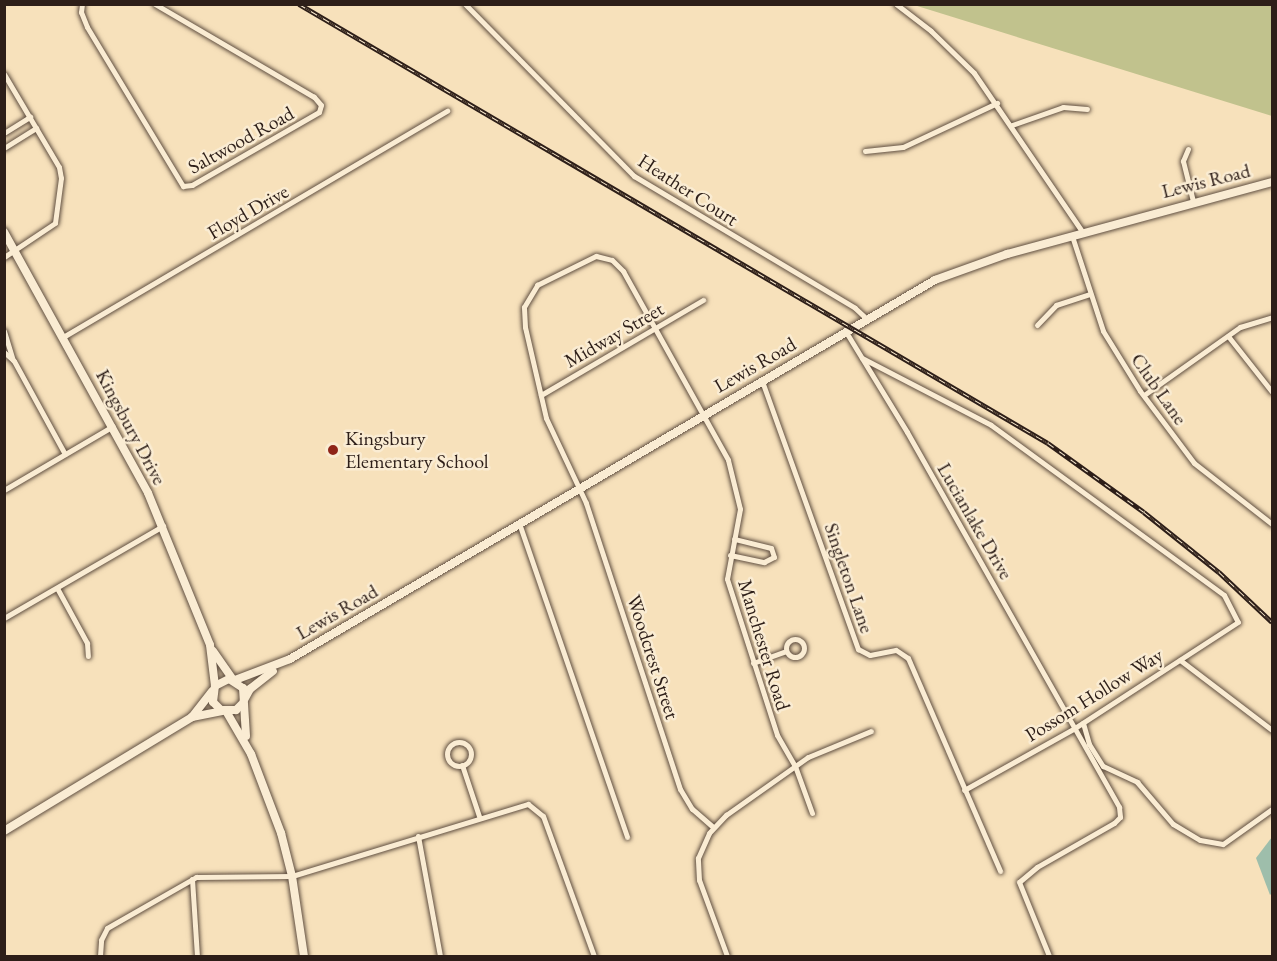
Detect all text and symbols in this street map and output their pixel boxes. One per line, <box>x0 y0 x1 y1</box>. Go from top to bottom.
street label: Saltwood Road <box>184 101 298 179</box>
street label: Heather Court <box>633 149 743 231</box>
street label: Lewis Road <box>1159 158 1253 204</box>
street label: Floyd Drive <box>203 179 293 245</box>
street label: Midway Street <box>560 297 668 373</box>
street label: Lewis Road <box>710 332 800 398</box>
street label: Club Lane <box>1126 349 1192 429</box>
street label: Kingsbury Drive <box>91 365 171 489</box>
place label: Kingsbury Elementary School <box>345 426 489 473</box>
marker: Kingsbury Elementary School <box>326 443 340 457</box>
street label: Lucianlake Drive <box>932 459 1018 583</box>
street label: Singleton Lane <box>819 520 879 636</box>
street label: Manchester Road <box>733 577 795 713</box>
street label: Lewis Road <box>292 579 382 645</box>
street label: Woodcrest Street <box>622 592 684 722</box>
street label: Possom Hollow Way <box>1021 643 1167 747</box>

